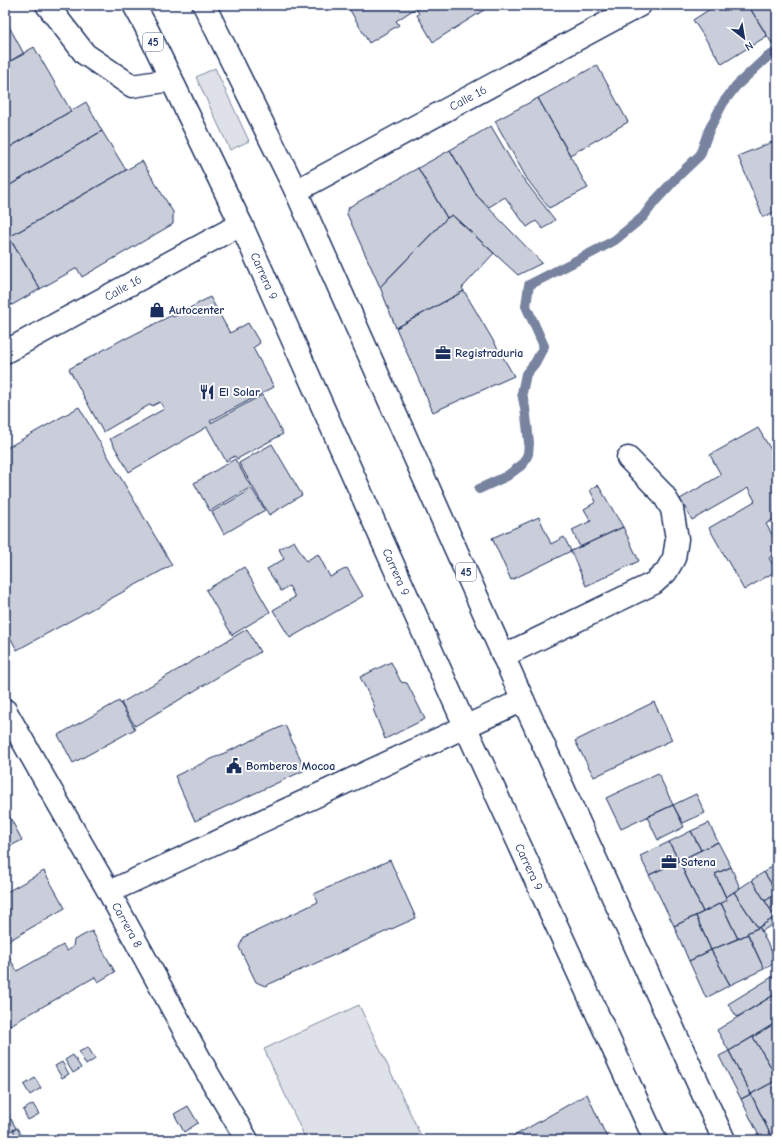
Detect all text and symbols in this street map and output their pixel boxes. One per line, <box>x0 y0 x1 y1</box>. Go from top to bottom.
north arrow <box>724 18 764 58</box>
road number: 45 <box>143 33 163 51</box>
text: N <box>742 39 755 54</box>
street label: Calle 16 <box>447 82 489 114</box>
street label: Carrera 9 <box>247 250 281 302</box>
street label: Calle 16 <box>102 272 144 304</box>
shop icon: Autocenter <box>148 301 166 319</box>
place label: Autocenter <box>169 303 224 317</box>
office icon: Registraduria <box>434 344 452 362</box>
place label: Registraduria <box>455 346 523 360</box>
restaurant icon: El Solar <box>198 383 216 401</box>
place label: El Solar <box>219 385 260 399</box>
street label: Carrera 9 <box>379 546 413 598</box>
road number: 45 <box>456 563 476 581</box>
public building icon: Bomberos Mocoa <box>225 757 243 775</box>
place label: Bomberos Mocoa <box>246 759 335 773</box>
street label: Carrera 9 <box>512 841 546 893</box>
office icon: Satena <box>660 853 678 871</box>
place label: Satena <box>681 855 716 869</box>
street label: Carrera 8 <box>109 900 145 950</box>

